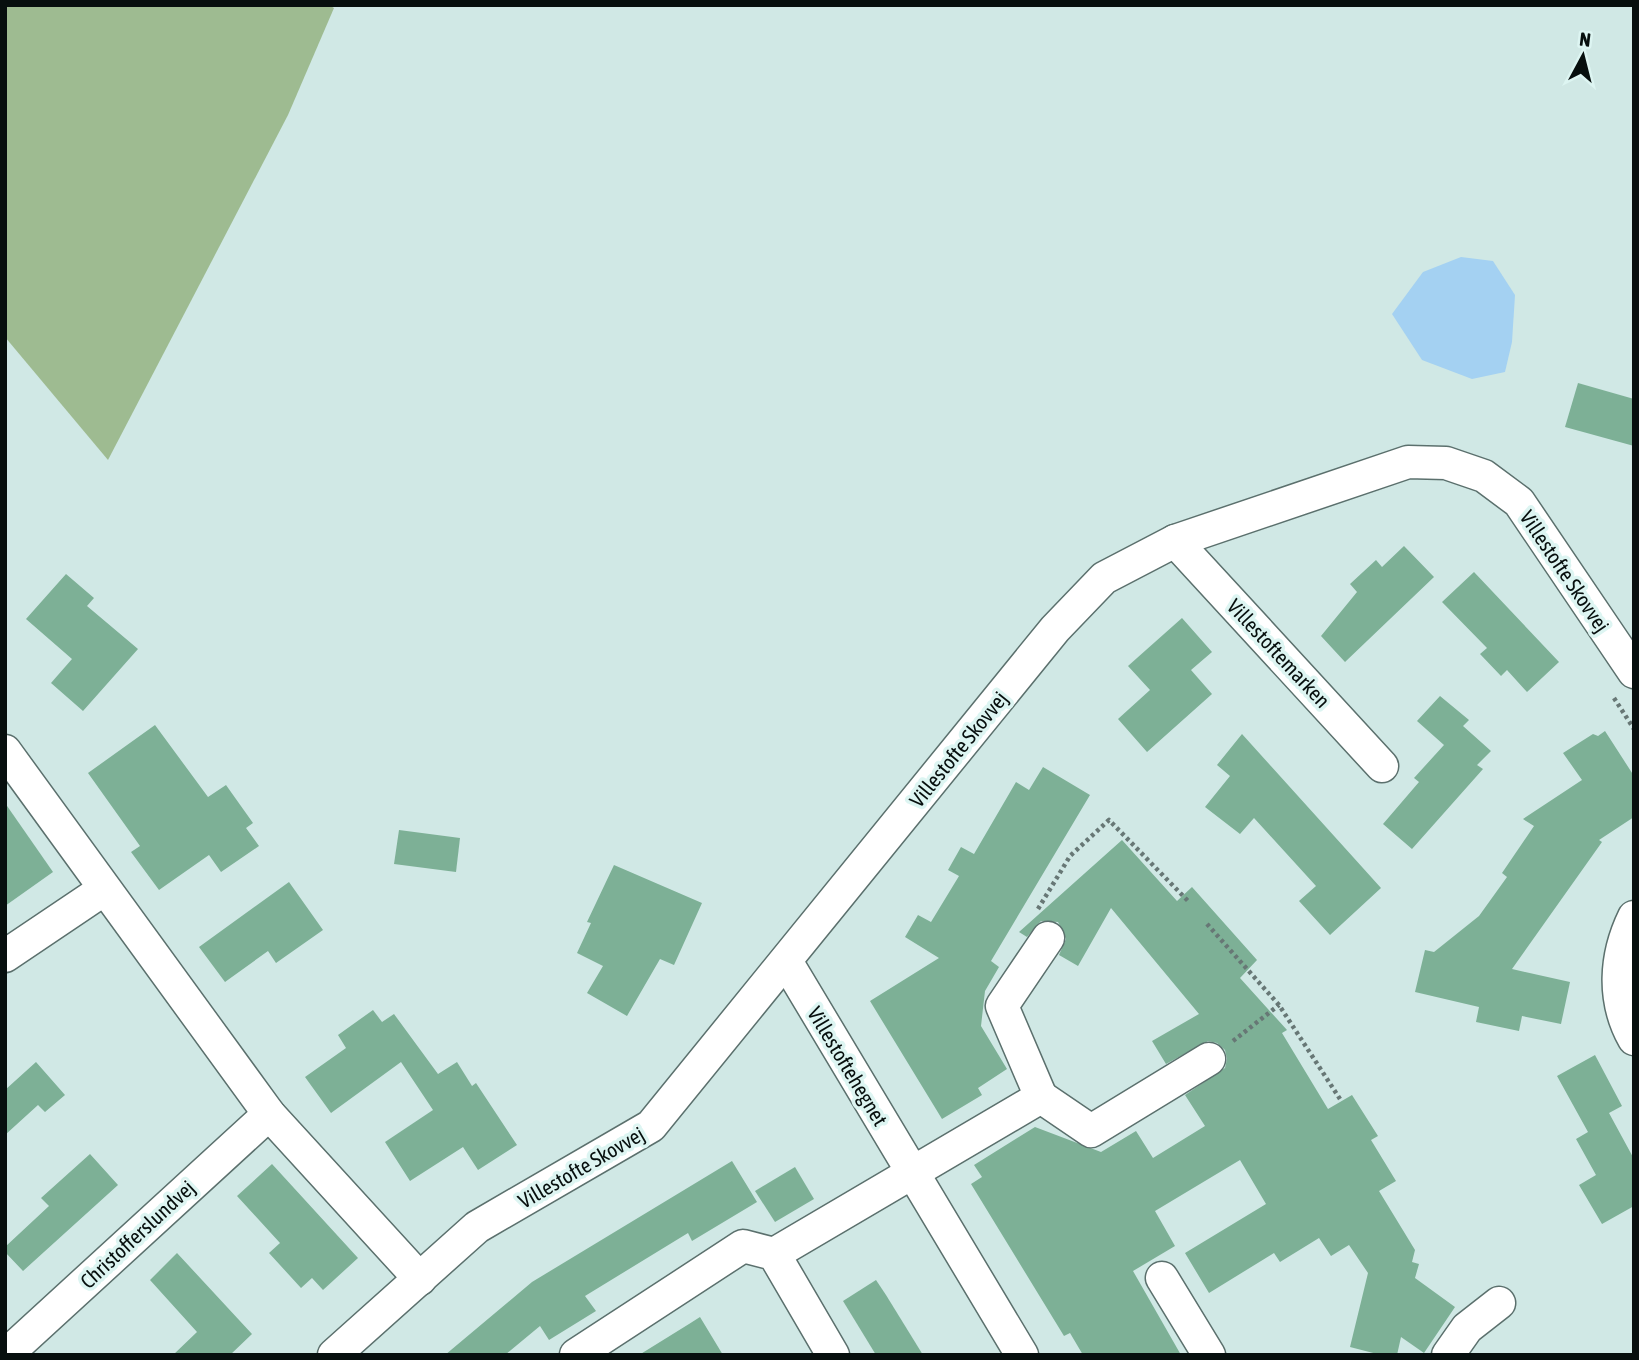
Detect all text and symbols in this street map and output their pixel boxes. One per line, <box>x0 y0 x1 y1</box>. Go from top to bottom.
north arrow <box>1548 21 1618 91</box>
text: N <box>1578 28 1592 51</box>
street label: Villestofte Skovvej <box>1515 506 1615 636</box>
street label: Villestoftemarken <box>1223 594 1335 712</box>
street label: Villestofte Skovvej <box>904 686 1012 812</box>
street label: Villestoftehegnet <box>803 1002 893 1130</box>
street label: Villestofte Skovvej <box>514 1121 648 1213</box>
street label: Christofferslundvej <box>75 1175 199 1293</box>

